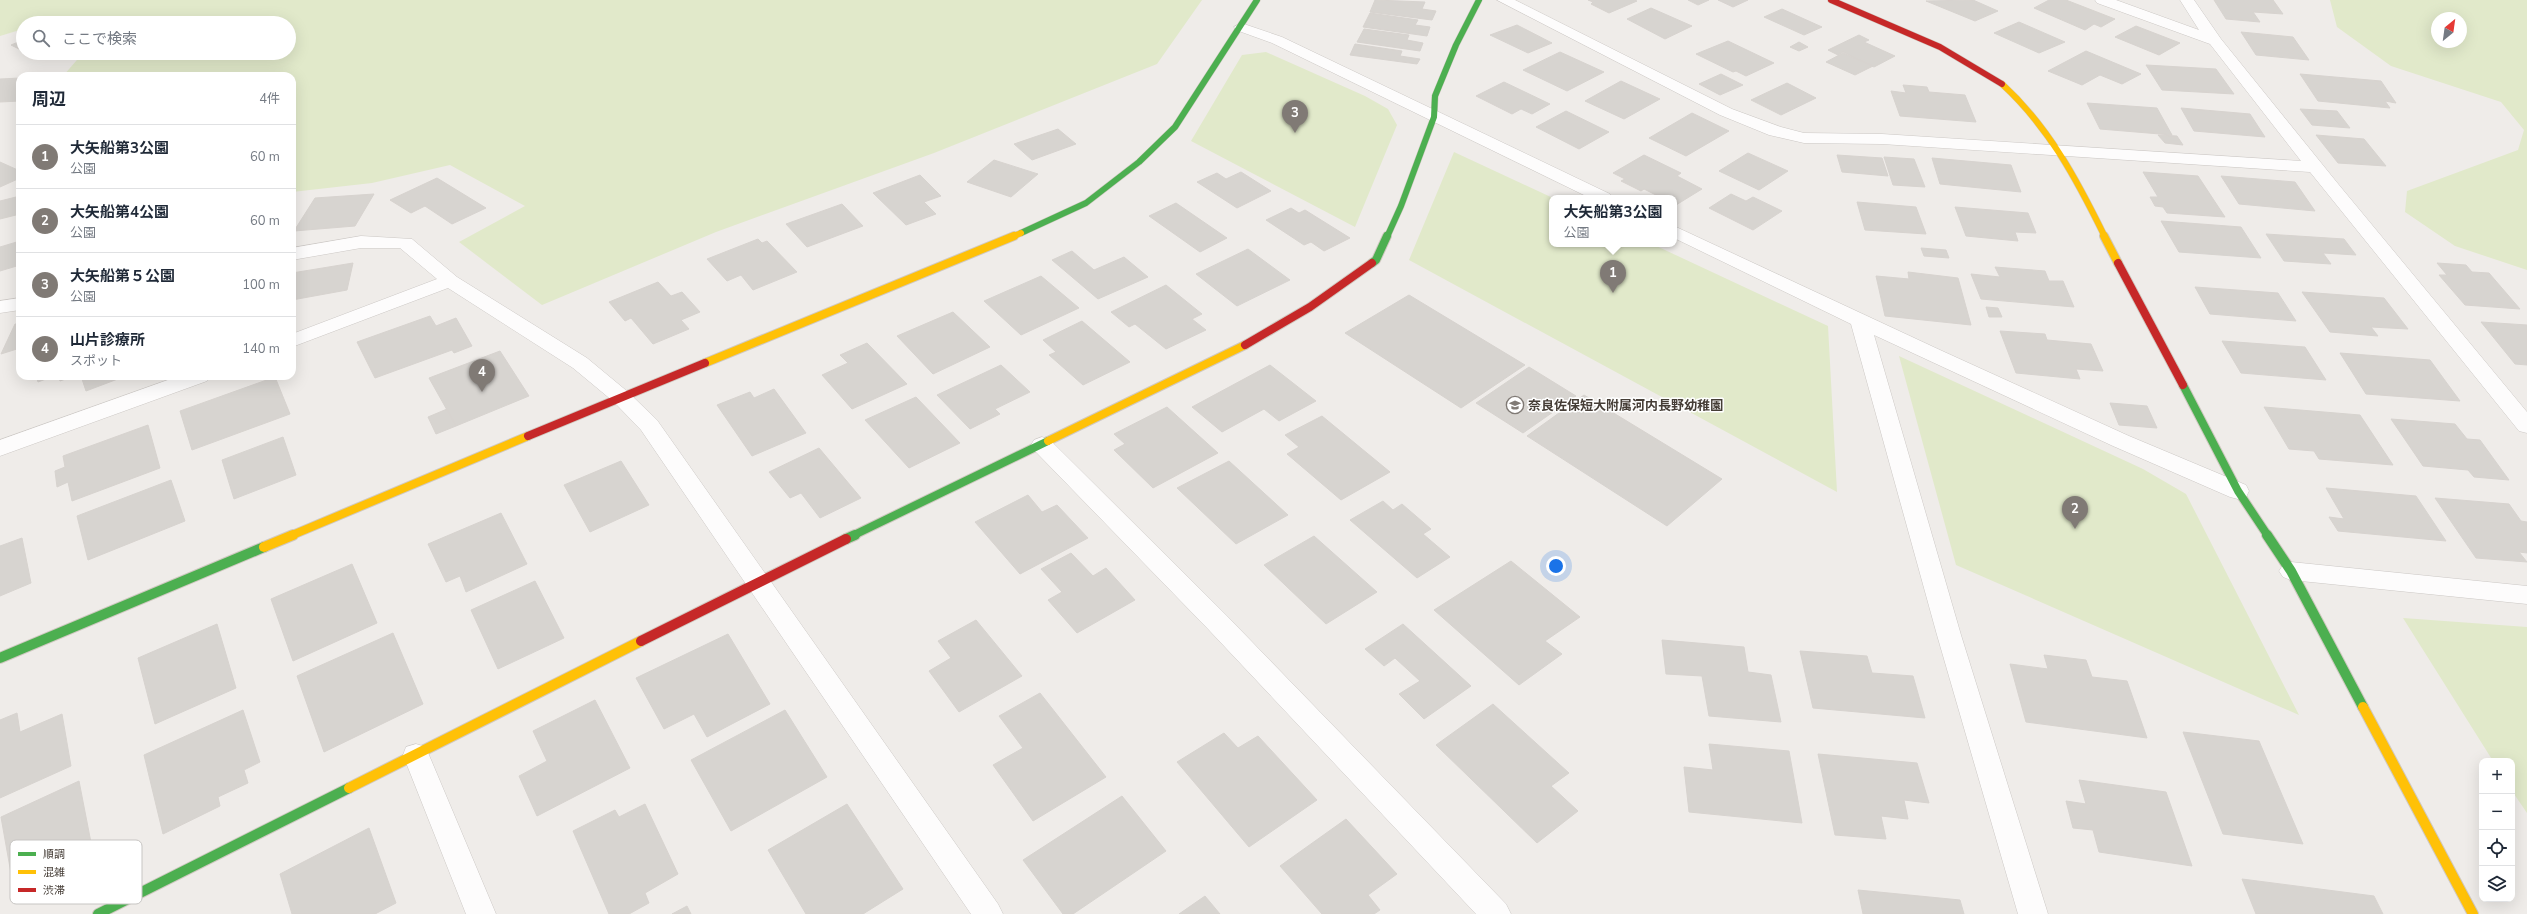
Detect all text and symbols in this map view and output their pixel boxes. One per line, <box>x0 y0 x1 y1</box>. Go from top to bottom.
north arrow <box>2431 12 2467 48</box>
search box <box>16 16 296 60</box>
icon: search <box>30 27 52 49</box>
text: ここで検索 <box>62 29 137 49</box>
text: 周辺 <box>32 88 66 111</box>
text: 4件 <box>259 90 280 108</box>
pin: 3 <box>1282 100 1308 133</box>
text: 大矢船第3公園 <box>70 138 169 158</box>
text: 1 <box>41 148 49 166</box>
text: 60 m <box>250 148 280 166</box>
text: 公園 <box>70 160 96 178</box>
popup <box>1549 195 1677 247</box>
text: 大矢船第4公園 <box>70 202 169 222</box>
text: 大矢船第3公園 <box>1563 202 1663 222</box>
text: 2 <box>41 212 49 230</box>
text: 60 m <box>250 212 280 230</box>
text: 公園 <box>70 224 96 242</box>
text: 公園 <box>1563 224 1590 242</box>
pin: 1 <box>1600 260 1626 293</box>
text: 大矢船第５公園 <box>70 266 175 286</box>
text: 3 <box>41 276 49 294</box>
text: 100 m <box>242 276 280 294</box>
text: 公園 <box>70 288 96 306</box>
text: 山片診療所 <box>70 330 145 350</box>
text: 4 <box>41 340 49 358</box>
text: 140 m <box>242 340 280 358</box>
text: スポット <box>70 352 122 370</box>
pin: 4 <box>469 359 495 392</box>
school or university icon: 奈良佐保短大附属河内長野幼稚園 <box>1505 395 1525 415</box>
place label: 奈良佐保短大附属河内長野幼稚園 <box>1528 397 1723 415</box>
pin: 2 <box>2062 496 2088 529</box>
your location <box>1546 556 1566 576</box>
map controls <box>2479 758 2515 902</box>
button: + <box>2479 758 2515 794</box>
button: − <box>2479 794 2515 830</box>
button: locate <box>2479 830 2515 866</box>
legend <box>10 840 142 904</box>
text: 順調 <box>43 847 65 862</box>
text: 混雑 <box>43 865 65 880</box>
button: layers <box>2479 866 2515 902</box>
text: 渋滞 <box>43 883 65 898</box>

